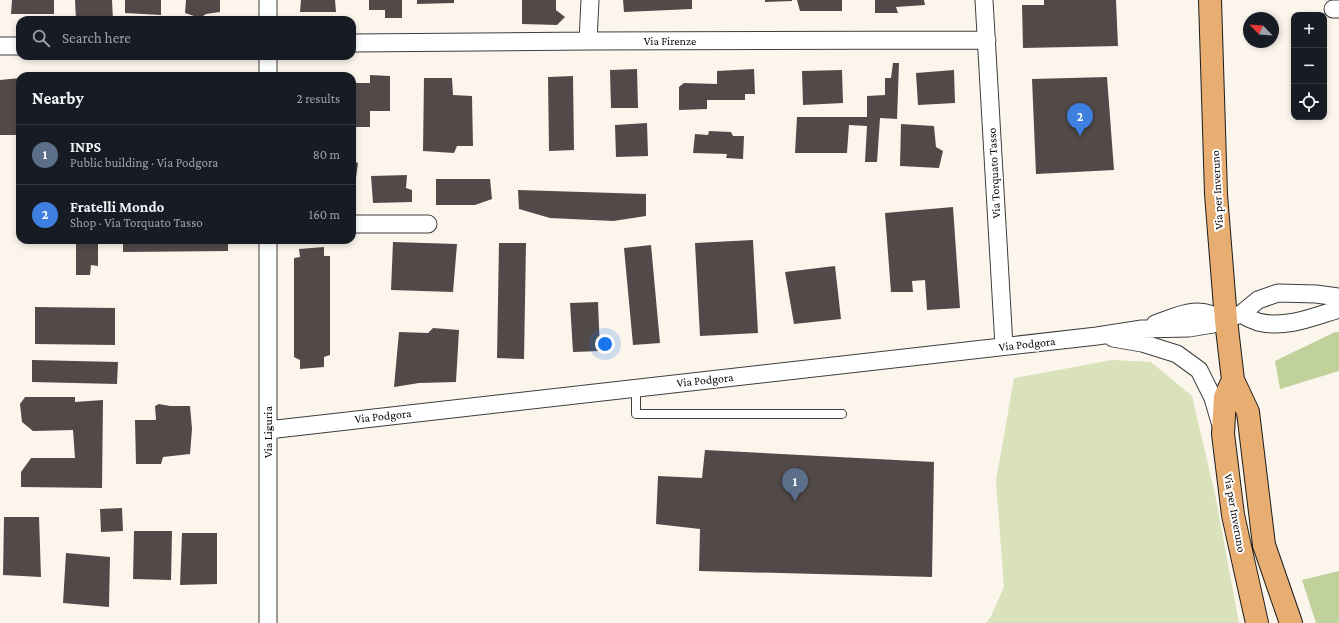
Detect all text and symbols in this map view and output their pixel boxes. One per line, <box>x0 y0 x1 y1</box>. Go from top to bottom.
north arrow <box>1243 12 1279 48</box>
map controls <box>1291 12 1327 120</box>
button: + <box>1291 12 1327 48</box>
search box <box>16 16 356 60</box>
icon: search <box>30 27 52 49</box>
text: Search here <box>62 30 131 46</box>
street label: Via Firenze <box>644 34 696 48</box>
button: − <box>1291 48 1327 84</box>
button: locate <box>1291 84 1327 120</box>
text: Nearby <box>32 89 84 108</box>
text: 2 results <box>297 91 340 106</box>
pin: 2 <box>1067 103 1093 136</box>
street label: Via Torquato Tasso <box>985 127 1003 219</box>
text: INPS <box>70 139 101 155</box>
text: 1 <box>43 147 47 162</box>
text: 80 m <box>313 147 340 162</box>
street label: Via per Inveruno <box>1208 150 1226 230</box>
text: Public building · Via Podgora <box>70 155 218 170</box>
text: Fratelli Mondo <box>70 199 164 215</box>
text: 2 <box>42 207 48 222</box>
text: 160 m <box>309 207 340 222</box>
text: Shop · Via Torquato Tasso <box>70 215 203 230</box>
your location <box>595 334 615 354</box>
street label: Via Podgora <box>998 334 1056 354</box>
street label: Via Podgora <box>676 370 734 390</box>
street label: Via Liguria <box>261 406 275 458</box>
street label: Via Podgora <box>354 406 412 426</box>
pin: 1 <box>782 468 808 501</box>
street label: Via per Inveruno <box>1221 473 1249 553</box>

